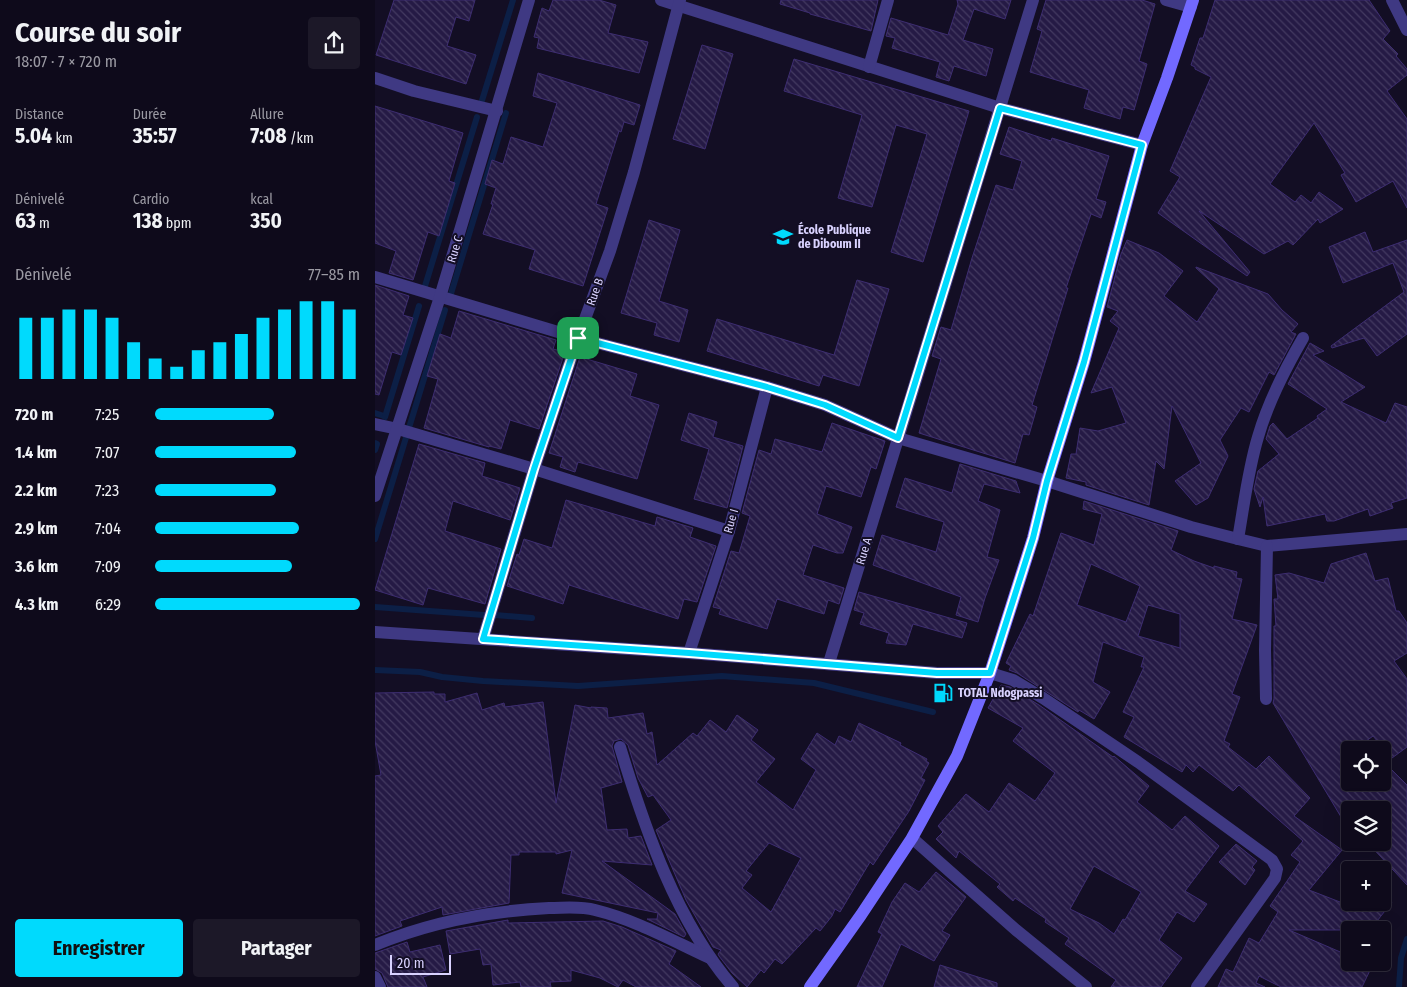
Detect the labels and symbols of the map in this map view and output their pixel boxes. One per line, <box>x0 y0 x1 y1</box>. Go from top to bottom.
place label: École Publique de Diboum II <box>798 221 871 251</box>
school or university icon: École Publique de Diboum II <box>772 226 794 248</box>
street label: Rue C <box>444 234 466 264</box>
street label: Rue B <box>584 276 607 308</box>
pin <box>557 317 599 359</box>
street label: Rue I <box>721 507 741 535</box>
street label: Rue A <box>853 535 875 566</box>
fuel station icon: TOTAL Ndogpassi <box>932 682 954 704</box>
place label: TOTAL Ndogpassi <box>958 686 1042 700</box>
scale bar <box>390 952 451 975</box>

